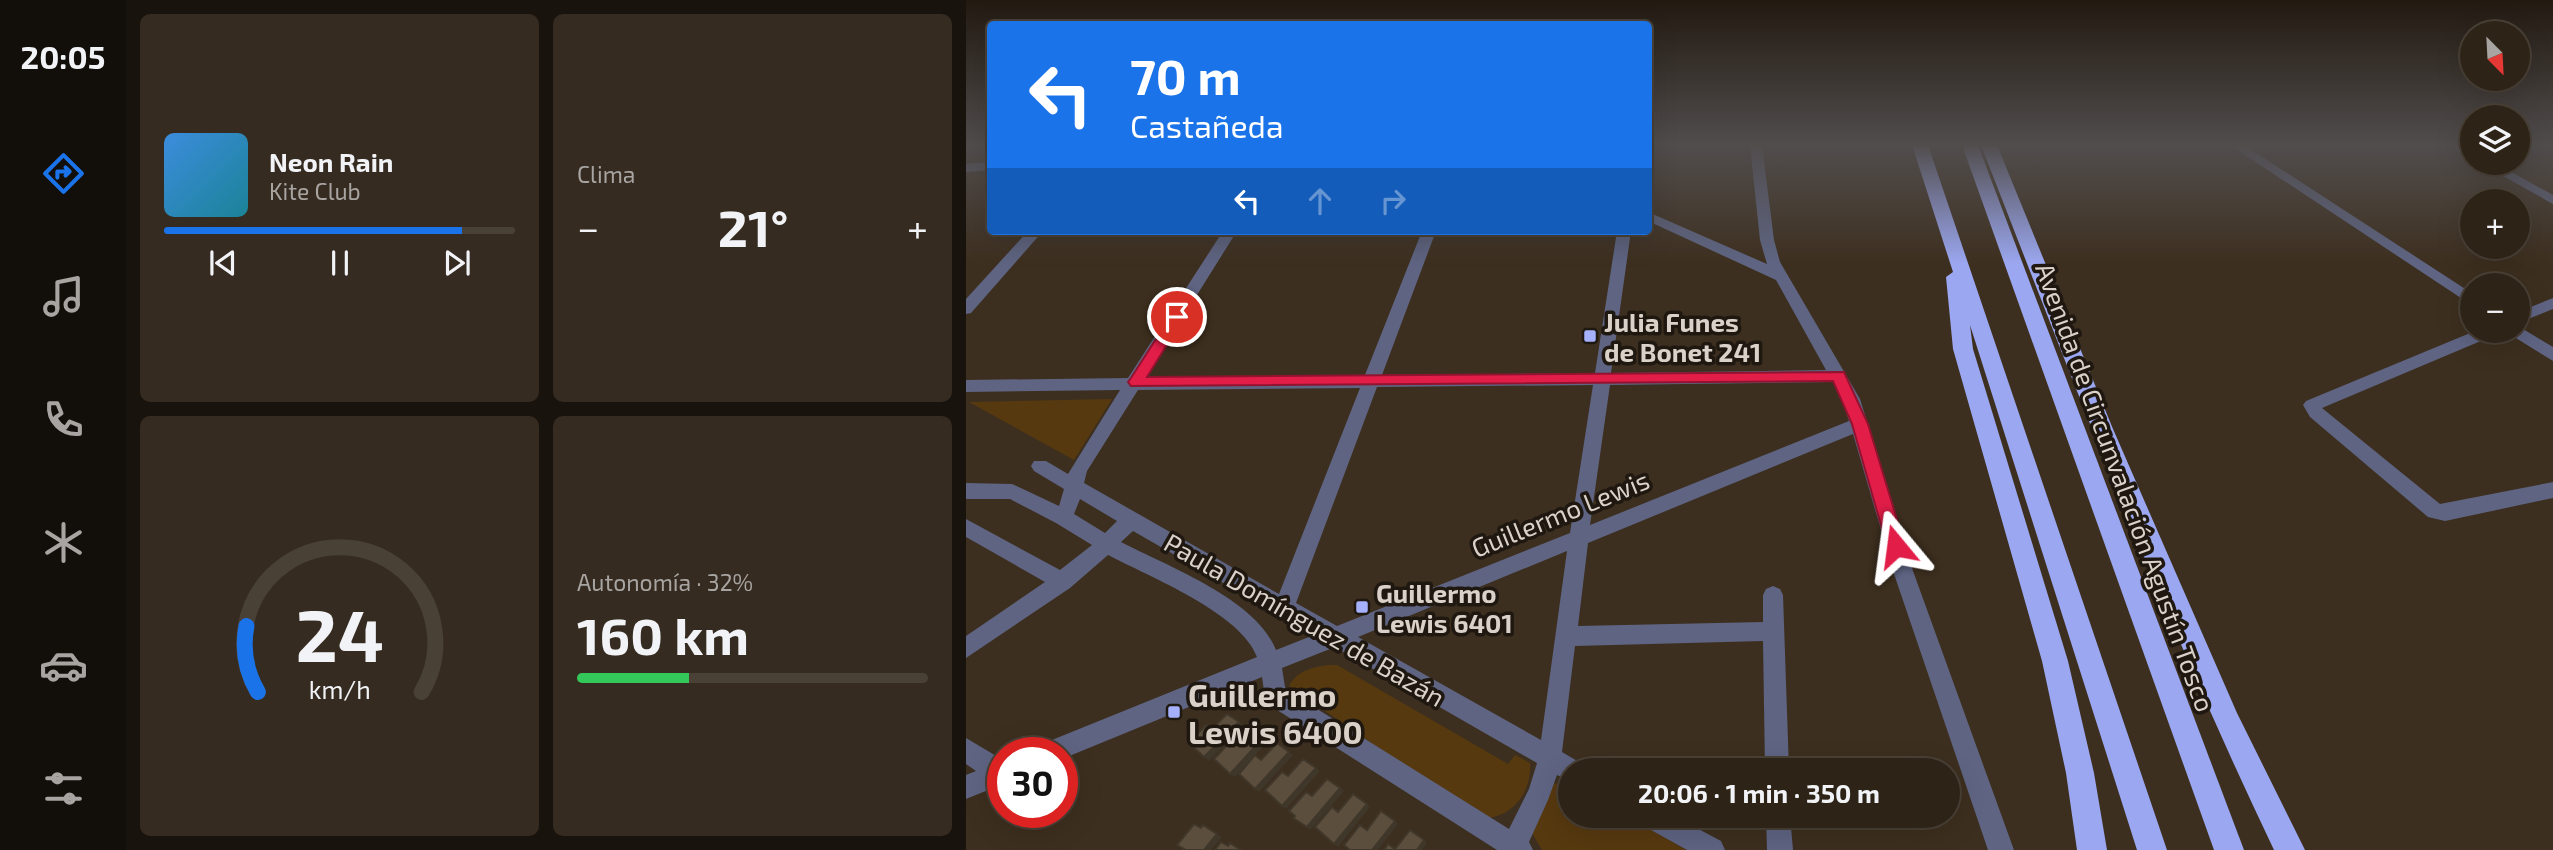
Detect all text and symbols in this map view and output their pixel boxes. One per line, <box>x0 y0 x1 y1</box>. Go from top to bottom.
north arrow <box>2460 21 2530 91</box>
map controls <box>2460 21 2530 343</box>
text: 20:05 <box>21 37 105 75</box>
text: 70 m <box>1130 46 1241 105</box>
icon: left <box>1015 49 1106 140</box>
button: layers <box>2460 105 2530 175</box>
text: Castañeda <box>1130 106 1284 144</box>
text: Neon Rain <box>269 146 393 177</box>
icon: directions <box>39 149 88 198</box>
text: Clima <box>577 160 635 188</box>
text: Kite Club <box>269 177 361 205</box>
icon: left <box>1228 182 1266 220</box>
icon: ahead <box>1301 182 1339 220</box>
icon: right <box>1374 182 1412 220</box>
button: + <box>2460 189 2530 259</box>
text: 21° <box>718 195 788 257</box>
text: − <box>577 204 599 250</box>
text: + <box>907 204 928 250</box>
icon: previous <box>204 244 242 282</box>
icon: pause <box>321 244 359 282</box>
icon: next <box>438 244 476 282</box>
street label: Avenida de Circunvalación Agustín Tosco <box>2030 258 2222 716</box>
icon: music <box>39 272 88 321</box>
button: − <box>2460 273 2530 343</box>
pin <box>1147 287 1207 347</box>
icon: arrive <box>1158 298 1196 336</box>
place label: Julia Funes de Bonet 241 <box>1604 306 1761 367</box>
marker: Julia Funes de Bonet 241 <box>1582 328 1598 344</box>
icon: phone <box>39 395 88 444</box>
street label: Guillermo Lewis <box>1467 463 1653 563</box>
position arrow <box>1859 509 1933 583</box>
icon: climate <box>39 518 88 567</box>
street label: Paula Domínguez de Bazán <box>1159 526 1451 712</box>
text: Autonomía · 32% <box>577 568 753 596</box>
place label: Guillermo Lewis 6401 <box>1376 577 1513 638</box>
text: 24 <box>295 589 384 677</box>
marker: Guillermo Lewis 6401 <box>1354 599 1370 615</box>
text: 160 km <box>577 603 749 665</box>
icon: car <box>39 641 88 690</box>
text: km/h <box>308 674 371 704</box>
place label: Guillermo Lewis 6400 <box>1188 675 1363 750</box>
marker: Guillermo Lewis 6400 <box>1166 704 1182 720</box>
speed limit sign: 30 <box>987 737 1078 828</box>
icon: filters <box>39 764 88 813</box>
text: 20:06 · 1 min · 350 m <box>1638 777 1880 808</box>

